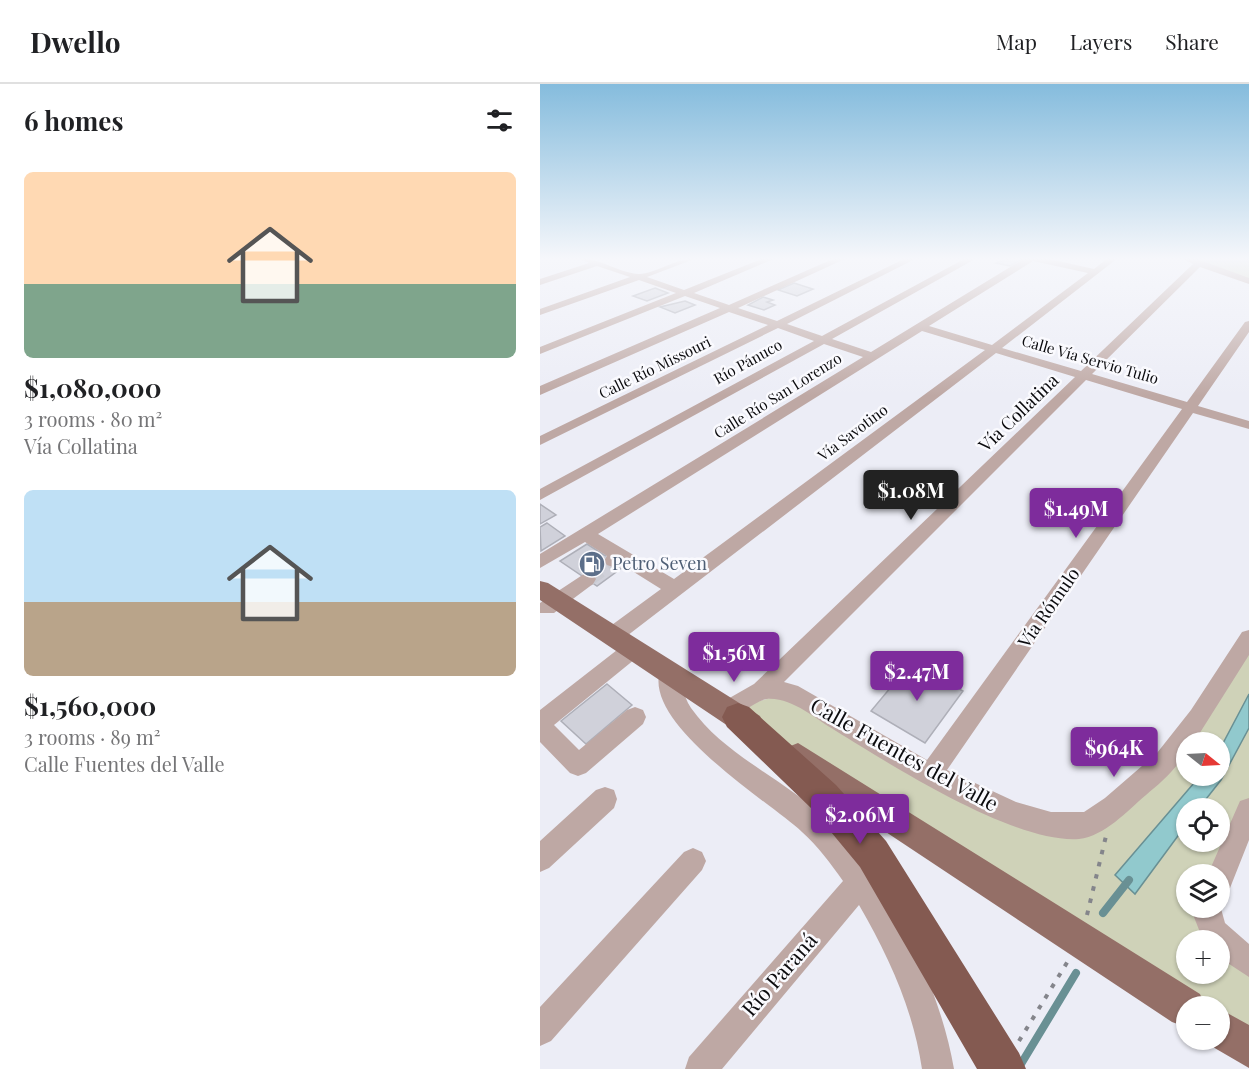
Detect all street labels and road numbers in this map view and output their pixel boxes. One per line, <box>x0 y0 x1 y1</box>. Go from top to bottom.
street label: Calle Vía Servio Tulio <box>1020 330 1161 388</box>
street label: Calle Río Missouri <box>595 331 715 403</box>
street label: Río Pánuco <box>710 334 785 388</box>
street label: Calle Río San Lorenzo <box>710 348 845 443</box>
street label: Vía Collatina <box>972 368 1064 457</box>
street label: Vía Savotino <box>813 399 891 466</box>
street label: Vía Rómulo <box>1011 563 1085 653</box>
street label: Calle Fuentes del Valle <box>806 690 1004 817</box>
street label: Río Paraná <box>734 926 823 1021</box>

